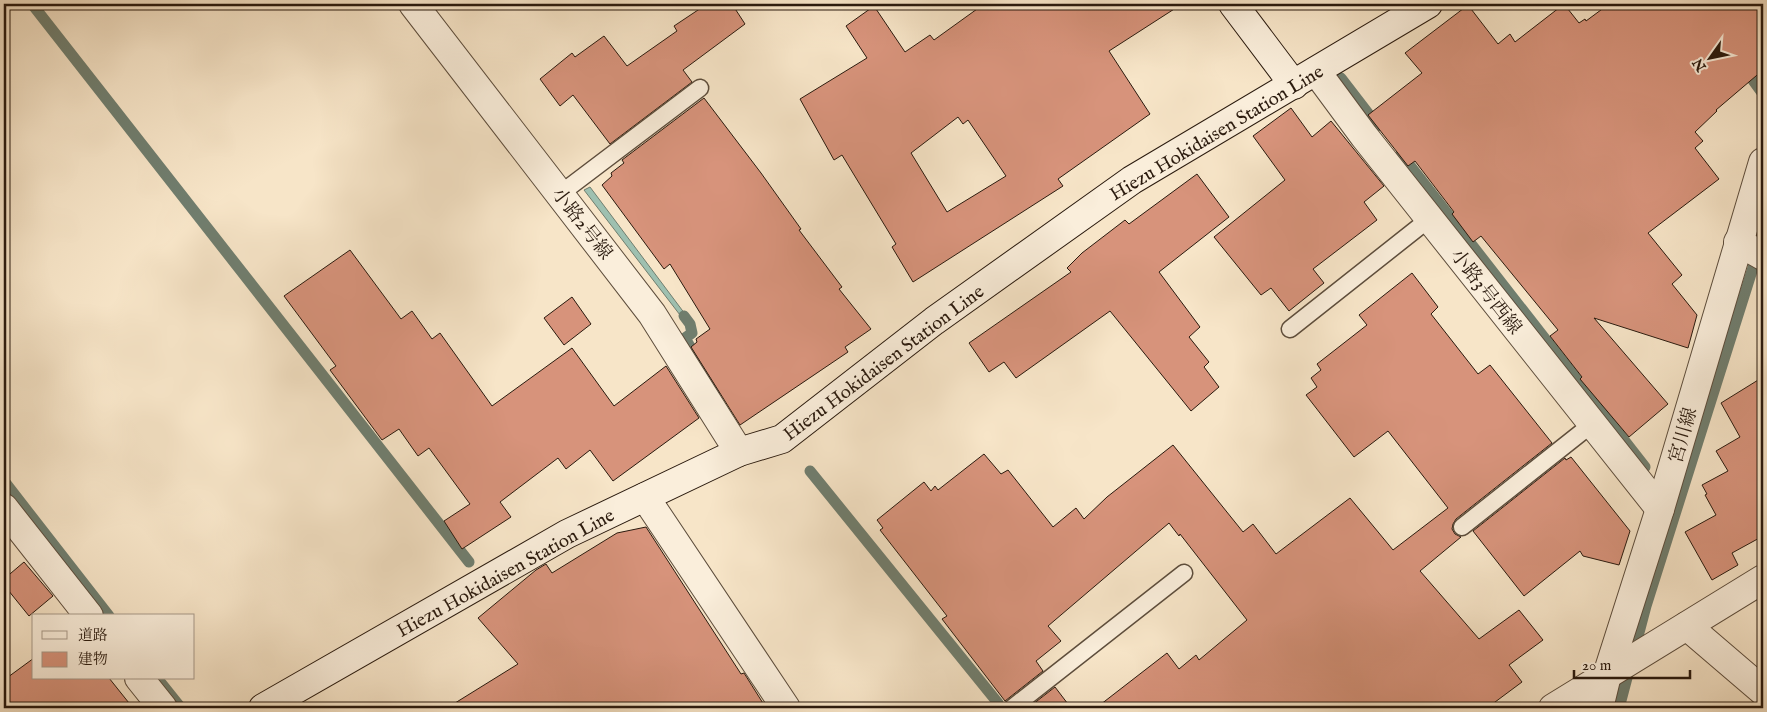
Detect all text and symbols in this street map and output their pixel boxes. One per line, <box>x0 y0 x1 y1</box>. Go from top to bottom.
north arrow <box>1684 32 1734 82</box>
text: N <box>1689 55 1711 75</box>
street label: Hiezu Hokidaisen Station Line <box>1106 60 1329 207</box>
street label: 小路2号線 <box>546 183 617 265</box>
street label: 小路3号西線 <box>1445 245 1526 340</box>
street label: Hiezu Hokidaisen Station Line <box>779 280 990 447</box>
street label: 宮川線 <box>1665 405 1703 466</box>
street label: Hiezu Hokidaisen Station Line <box>393 504 619 644</box>
legend <box>32 614 195 680</box>
text: 道路 <box>78 626 108 645</box>
scale bar <box>1574 647 1691 679</box>
text: 建物 <box>78 650 108 669</box>
text: 20 m <box>1582 656 1612 675</box>

